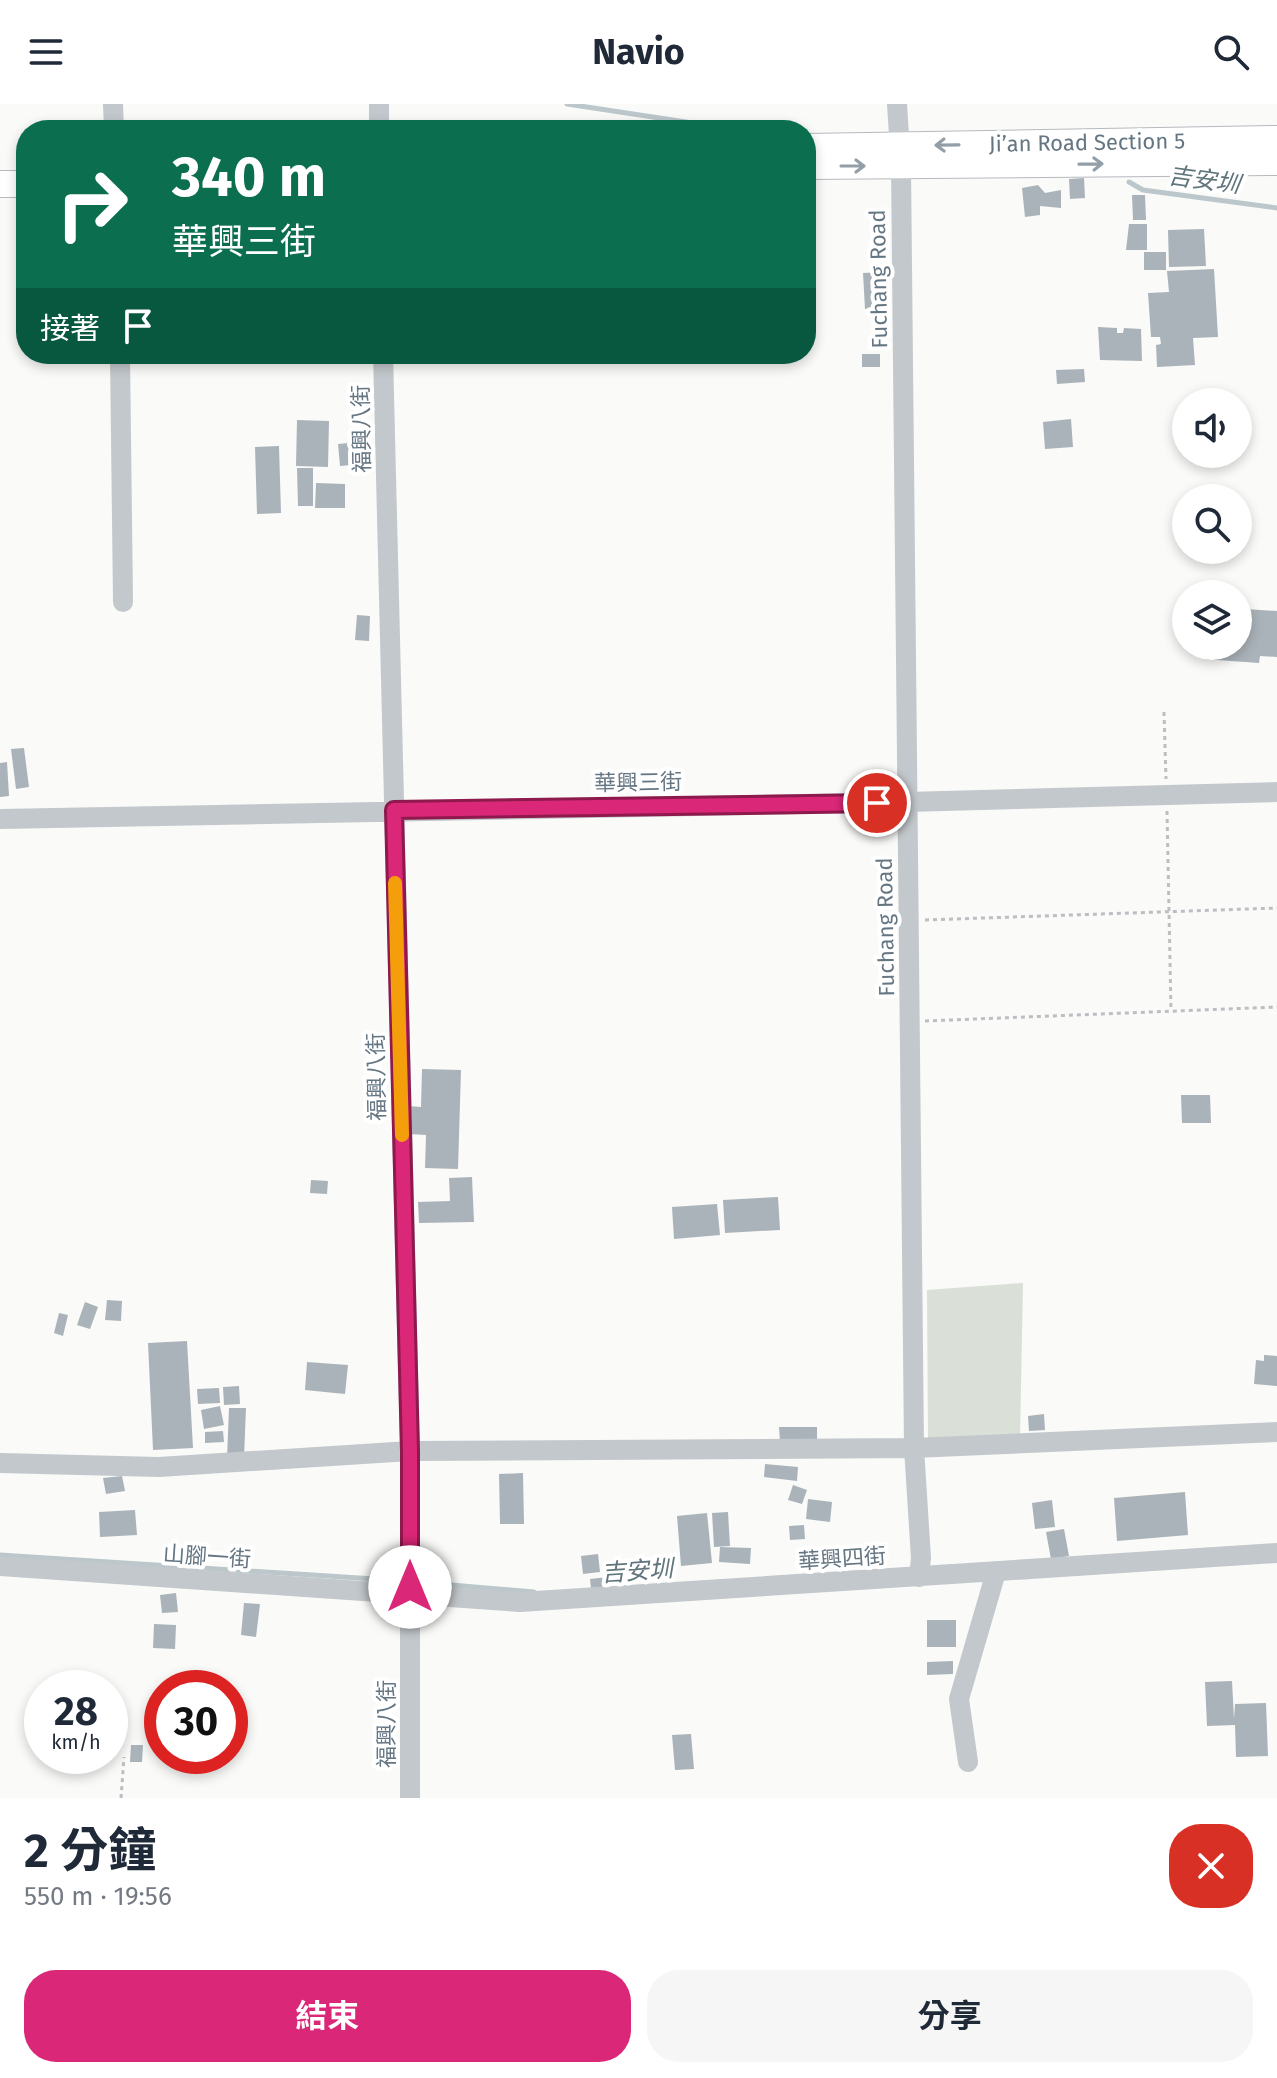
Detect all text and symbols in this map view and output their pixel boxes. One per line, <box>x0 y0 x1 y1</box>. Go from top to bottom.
icon: menu <box>24 30 68 74</box>
text: Navio <box>592 30 685 74</box>
icon: search <box>1209 30 1253 74</box>
street label: Ji’an Road Section 5 <box>989 127 1185 158</box>
one-way arrow <box>934 137 961 152</box>
text: 340 m <box>172 144 326 211</box>
icon: right <box>40 152 144 256</box>
one-way arrow <box>1077 156 1104 172</box>
one-way arrow <box>839 158 866 174</box>
water label: 吉安圳 <box>1166 161 1245 199</box>
street label: Fuchang Road <box>864 209 893 349</box>
text: 華興三街 <box>172 220 316 264</box>
icon: arrive <box>116 304 160 348</box>
text: 接著 <box>40 311 100 347</box>
street label: 福興八街 <box>347 385 376 473</box>
map controls <box>1172 388 1252 660</box>
button: sound <box>1172 388 1252 468</box>
button: search <box>1172 484 1252 564</box>
button: layers <box>1172 580 1252 660</box>
street label: 華興三街 <box>594 768 682 797</box>
pin <box>843 769 911 837</box>
icon: arrive <box>855 781 899 825</box>
street label: Fuchang Road <box>871 857 900 997</box>
street label: 福興八街 <box>362 1033 391 1121</box>
street label: 山腳一街 <box>162 1540 252 1573</box>
street label: 華興四街 <box>797 1542 887 1575</box>
position arrow <box>368 1545 452 1629</box>
water label: 吉安圳 <box>600 1554 677 1587</box>
speed limit sign: 30 <box>144 1670 248 1774</box>
street label: 福興八街 <box>373 1680 400 1768</box>
text: 28 <box>54 1688 98 1736</box>
text: km/h <box>51 1730 101 1754</box>
text: 2 分鐘 <box>24 1822 156 1880</box>
button: close <box>1169 1824 1253 1908</box>
text: 550 m · 19:56 <box>24 1881 172 1912</box>
button: 結束 <box>24 1970 631 2062</box>
button: 分享 <box>647 1970 1253 2062</box>

